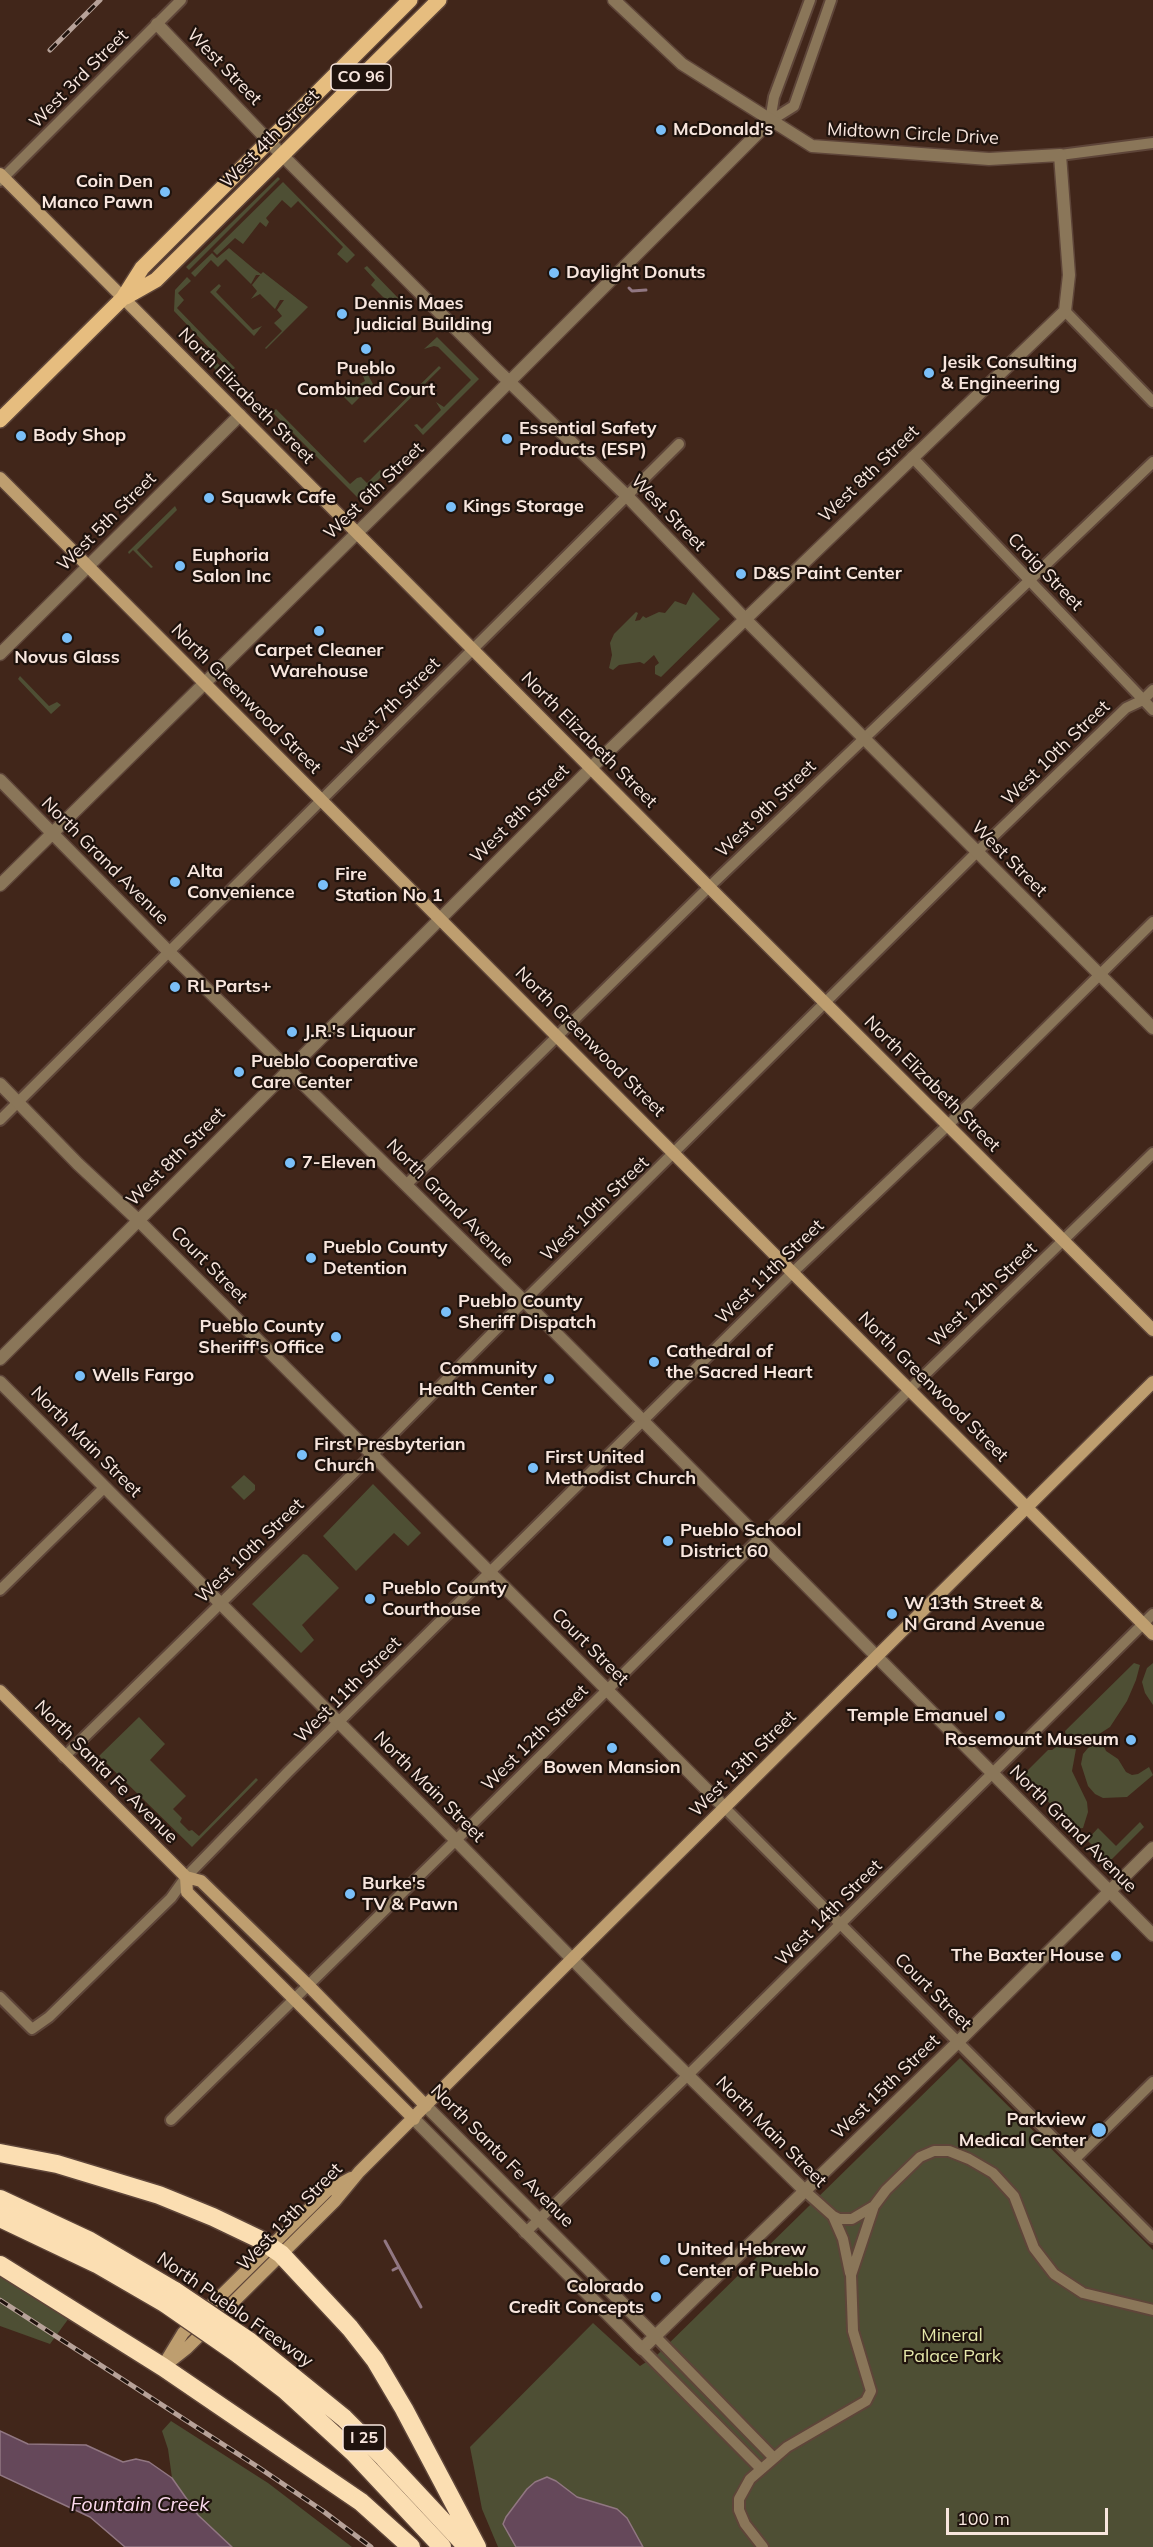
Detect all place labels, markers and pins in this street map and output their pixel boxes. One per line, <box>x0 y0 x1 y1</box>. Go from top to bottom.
place label: McDonald's <box>673 119 773 141</box>
marker: McDonald's <box>654 123 668 137</box>
place label: Coin Den Manco Pawn <box>41 171 153 213</box>
marker: Coin Den Manco Pawn <box>158 185 172 199</box>
place label: Daylight Donuts <box>566 262 706 284</box>
marker: Daylight Donuts <box>547 266 561 280</box>
place label: Dennis Maes Judicial Building <box>354 293 492 336</box>
marker: Dennis Maes Judicial Building <box>335 307 349 321</box>
marker: Pueblo Combined Court <box>359 342 373 356</box>
place label: Jesik Consulting & Engineering <box>941 352 1077 394</box>
place label: Pueblo Combined Court <box>297 358 435 400</box>
marker: Jesik Consulting & Engineering <box>922 366 936 380</box>
place label: Essential Safety Products (ESP) <box>519 418 656 460</box>
place label: Body Shop <box>33 425 126 447</box>
marker: Body Shop <box>14 429 28 443</box>
marker: Essential Safety Products (ESP) <box>500 432 514 446</box>
place label: Squawk Cafe <box>221 487 336 509</box>
marker: Squawk Cafe <box>202 491 216 505</box>
place label: Kings Storage <box>463 496 584 518</box>
marker: Kings Storage <box>444 500 458 514</box>
place label: Euphoria Salon Inc <box>192 545 271 588</box>
marker: Euphoria Salon Inc <box>173 559 187 573</box>
place label: D&S Paint Center <box>753 563 902 585</box>
marker: D&S Paint Center <box>734 567 748 581</box>
marker: Carpet Cleaner Warehouse <box>312 624 326 638</box>
marker: Novus Glass <box>60 631 74 645</box>
place label: Carpet Cleaner Warehouse <box>255 640 383 682</box>
place label: Novus Glass <box>14 647 120 669</box>
place label: Alta Convenience <box>187 861 295 904</box>
place label: Fire Station No 1 <box>335 864 442 906</box>
marker: Alta Convenience <box>168 875 182 889</box>
marker: Fire Station No 1 <box>316 878 330 892</box>
place label: RL Parts+ <box>187 976 272 998</box>
marker: RL Parts+ <box>168 980 182 994</box>
place label: J.R.'s Liquour <box>304 1021 415 1043</box>
marker: J.R.'s Liquour <box>285 1025 299 1039</box>
place label: Pueblo Cooperative Care Center <box>251 1051 418 1094</box>
marker: Pueblo Cooperative Care Center <box>232 1065 246 1079</box>
place label: 7-Eleven <box>302 1152 376 1174</box>
marker: 7-Eleven <box>283 1156 297 1170</box>
place label: Pueblo County Detention <box>323 1237 448 1280</box>
marker: Pueblo County Detention <box>304 1251 318 1265</box>
place label: Pueblo County Sheriff Dispatch <box>458 1291 596 1334</box>
marker: Pueblo County Sheriff Dispatch <box>439 1305 453 1319</box>
place label: Pueblo County Sheriff's Office <box>198 1316 324 1358</box>
marker: Pueblo County Sheriff's Office <box>329 1330 343 1344</box>
place label: Cathedral of the Sacred Heart <box>666 1341 813 1384</box>
marker: Cathedral of the Sacred Heart <box>647 1355 661 1369</box>
place label: Community Health Center <box>419 1358 537 1400</box>
place label: Wells Fargo <box>92 1365 194 1387</box>
marker: Wells Fargo <box>73 1369 87 1383</box>
marker: Community Health Center <box>542 1372 556 1386</box>
place label: First Presbyterian Church <box>314 1434 466 1476</box>
place label: First United Methodist Church <box>545 1447 696 1490</box>
marker: First Presbyterian Church <box>295 1448 309 1462</box>
marker: First United Methodist Church <box>526 1461 540 1475</box>
place label: Pueblo School District 60 <box>680 1520 801 1562</box>
marker: Pueblo School District 60 <box>661 1534 675 1548</box>
place label: Pueblo County Courthouse <box>382 1578 507 1620</box>
marker: Pueblo County Courthouse <box>363 1592 377 1606</box>
place label: W 13th Street & N Grand Avenue <box>904 1593 1045 1636</box>
marker: W 13th Street & N Grand Avenue <box>885 1607 899 1621</box>
place label: Temple Emanuel <box>847 1705 988 1727</box>
marker: Temple Emanuel <box>993 1709 1007 1723</box>
place label: Rosemount Museum <box>945 1729 1119 1751</box>
marker: Rosemount Museum <box>1124 1733 1138 1747</box>
marker: Bowen Mansion <box>605 1741 619 1755</box>
place label: Bowen Mansion <box>543 1757 681 1779</box>
place label: Burke's TV & Pawn <box>362 1873 458 1916</box>
marker: Burke's TV & Pawn <box>343 1887 357 1901</box>
place label: The Baxter House <box>951 1945 1104 1967</box>
marker: The Baxter House <box>1109 1949 1123 1963</box>
place label: Parkview Medical Center <box>959 2109 1086 2152</box>
marker: Parkview Medical Center <box>1090 2121 1108 2139</box>
place label: United Hebrew Center of Pueblo <box>677 2239 819 2282</box>
marker: United Hebrew Center of Pueblo <box>658 2253 672 2267</box>
place label: Colorado Credit Concepts <box>508 2276 644 2318</box>
marker: Colorado Credit Concepts <box>649 2290 663 2304</box>

